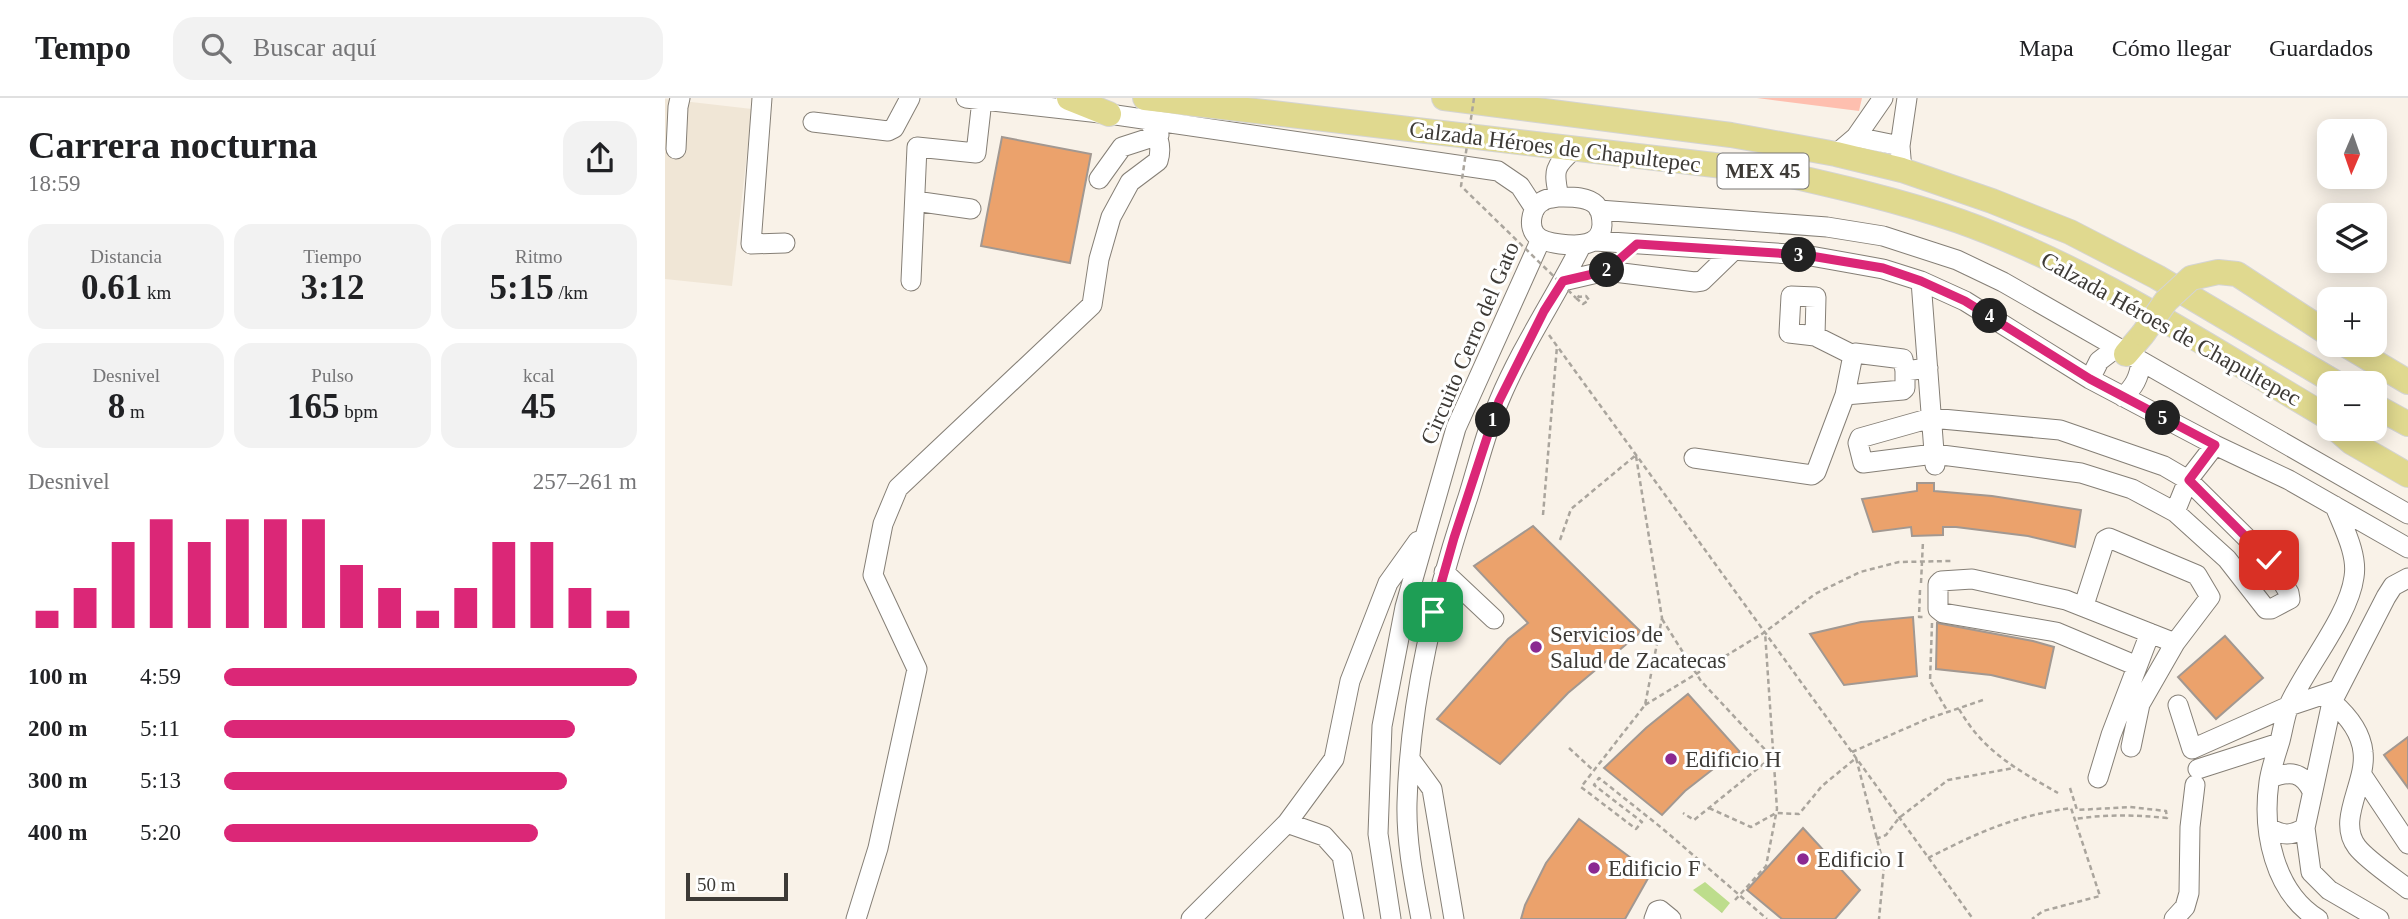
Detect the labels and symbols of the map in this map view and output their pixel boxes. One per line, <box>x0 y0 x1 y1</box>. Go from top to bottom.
street label: Calzada Héroes de Chapultepec <box>1408 117 1702 177</box>
north arrow <box>2317 119 2387 189</box>
road number: MEX 45 <box>1717 154 1809 188</box>
street label: Circuito Cerro del Gato <box>1416 238 1524 448</box>
pin: 3 <box>1781 238 1817 272</box>
street label: Calzada Héroes de Chapultepec <box>2037 247 2305 411</box>
pin: 2 <box>1590 252 1625 288</box>
pin: 4 <box>1973 298 2007 333</box>
pin: 5 <box>2145 400 2181 436</box>
pin: 1 <box>1475 402 1511 438</box>
pin <box>2239 530 2299 590</box>
pin <box>1403 582 1463 642</box>
place label: Servicios de Salud de Zacatecas <box>1550 622 1726 673</box>
marker: Servicios de Salud de Zacatecas <box>1528 639 1544 655</box>
place label: Edificio H <box>1685 747 1781 772</box>
marker: Edificio H <box>1663 751 1679 767</box>
place label: Edificio I <box>1817 847 1905 872</box>
marker: Edificio I <box>1795 851 1811 867</box>
place label: Edificio F <box>1608 856 1701 881</box>
marker: Edificio F <box>1586 860 1602 876</box>
scale bar <box>686 870 787 902</box>

